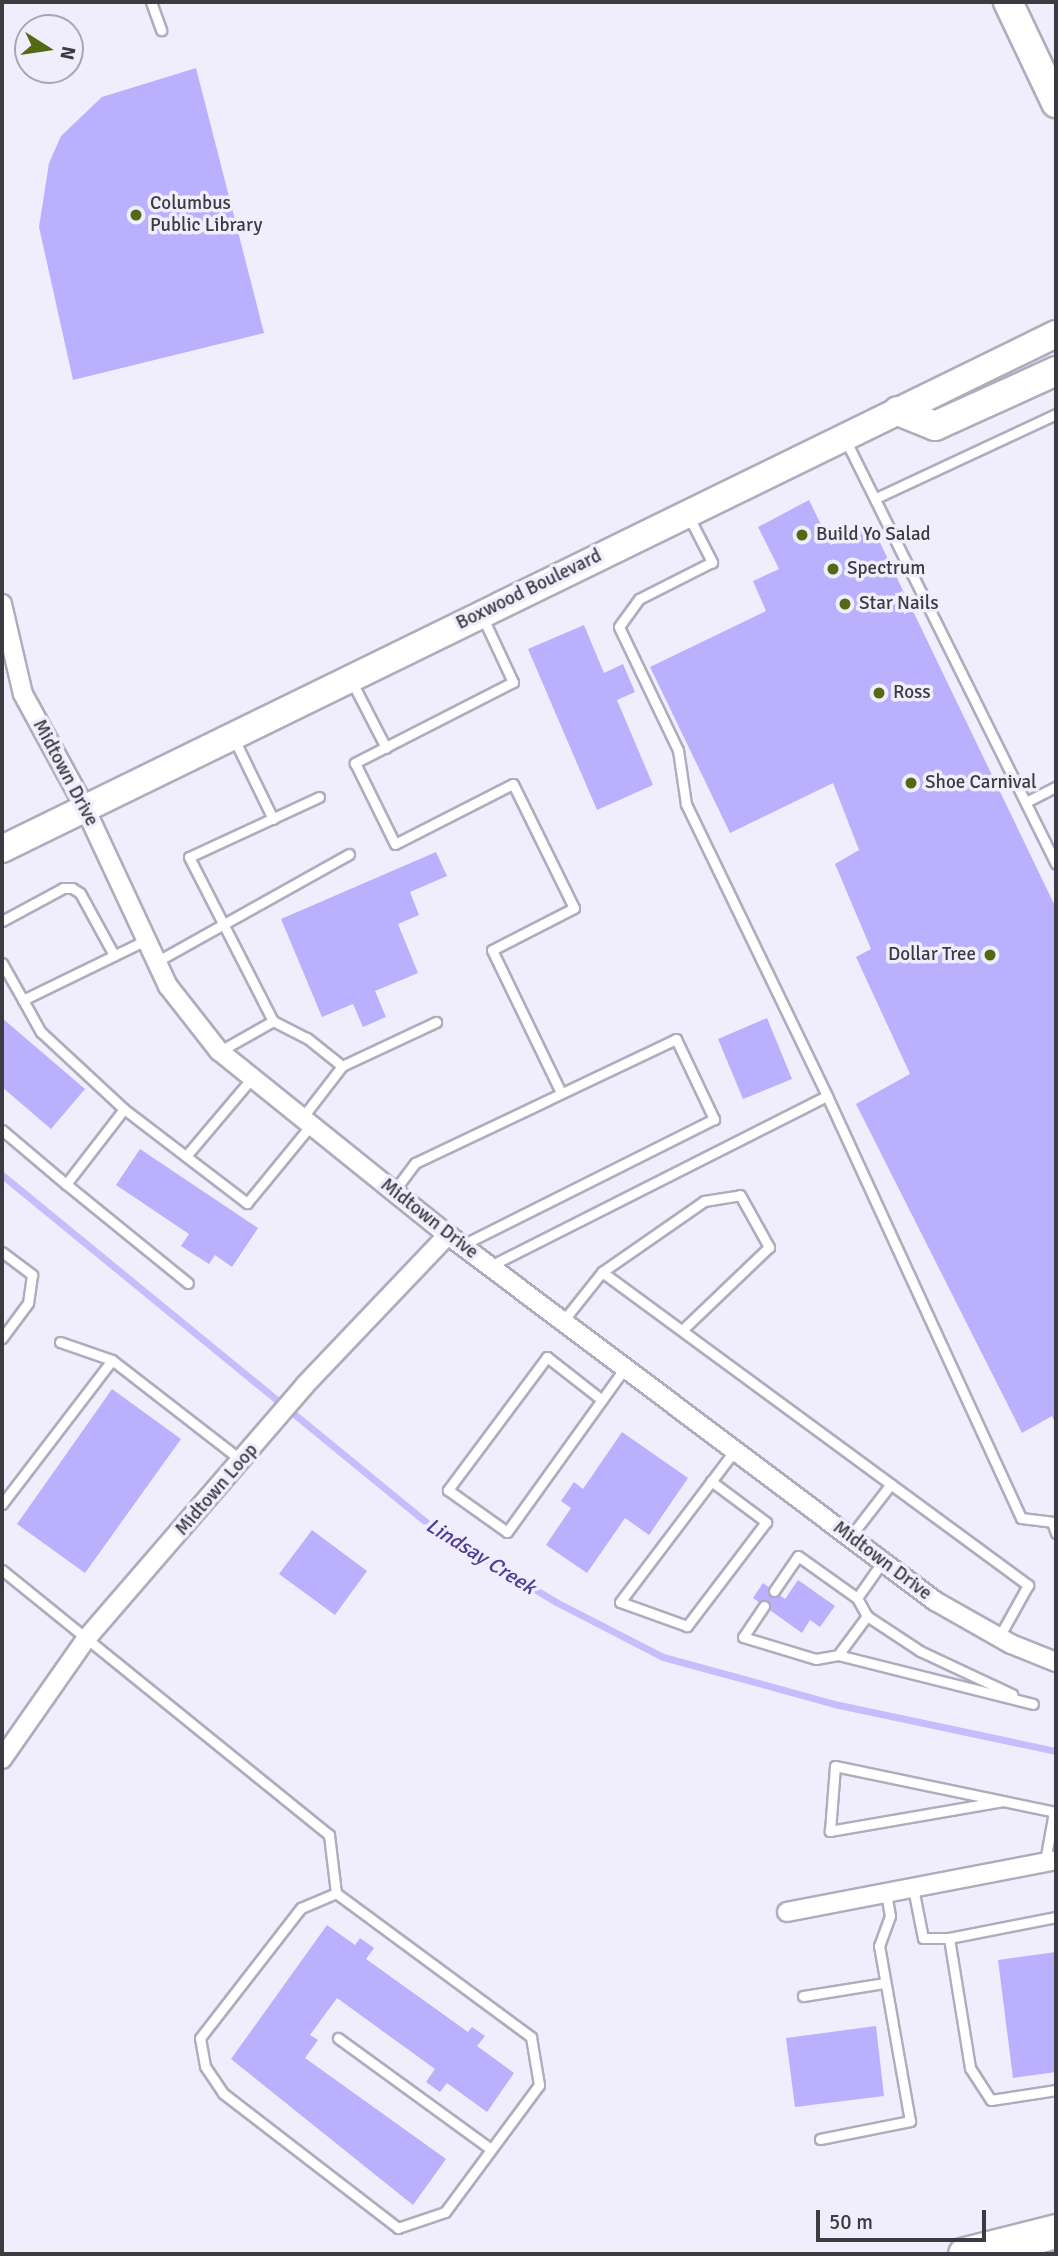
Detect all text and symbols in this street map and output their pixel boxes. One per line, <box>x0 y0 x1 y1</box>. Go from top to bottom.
north arrow <box>14 14 84 84</box>
text: N <box>54 44 81 62</box>
place label: Columbus Public Library <box>150 193 262 237</box>
marker: Columbus Public Library <box>128 207 144 223</box>
place label: Build Yo Salad <box>816 524 931 546</box>
marker: Build Yo Salad <box>794 527 810 543</box>
street label: Boxwood Boulevard <box>453 545 605 635</box>
place label: Spectrum <box>847 558 925 580</box>
marker: Spectrum <box>825 561 841 577</box>
place label: Star Nails <box>859 593 939 615</box>
marker: Star Nails <box>837 596 853 612</box>
place label: Ross <box>893 682 931 704</box>
marker: Ross <box>871 685 887 701</box>
street label: Midtown Drive <box>27 716 103 830</box>
place label: Shoe Carnival <box>925 772 1037 794</box>
marker: Shoe Carnival <box>903 775 919 791</box>
place label: Dollar Tree <box>888 944 976 966</box>
marker: Dollar Tree <box>982 947 998 963</box>
street label: Midtown Drive <box>376 1174 482 1264</box>
street label: Midtown Loop <box>171 1439 263 1541</box>
water label: Lindsay Creek <box>422 1512 540 1600</box>
street label: Midtown Drive <box>828 1517 936 1605</box>
scale bar <box>820 2196 990 2240</box>
text: 50 m <box>829 2209 873 2235</box>

